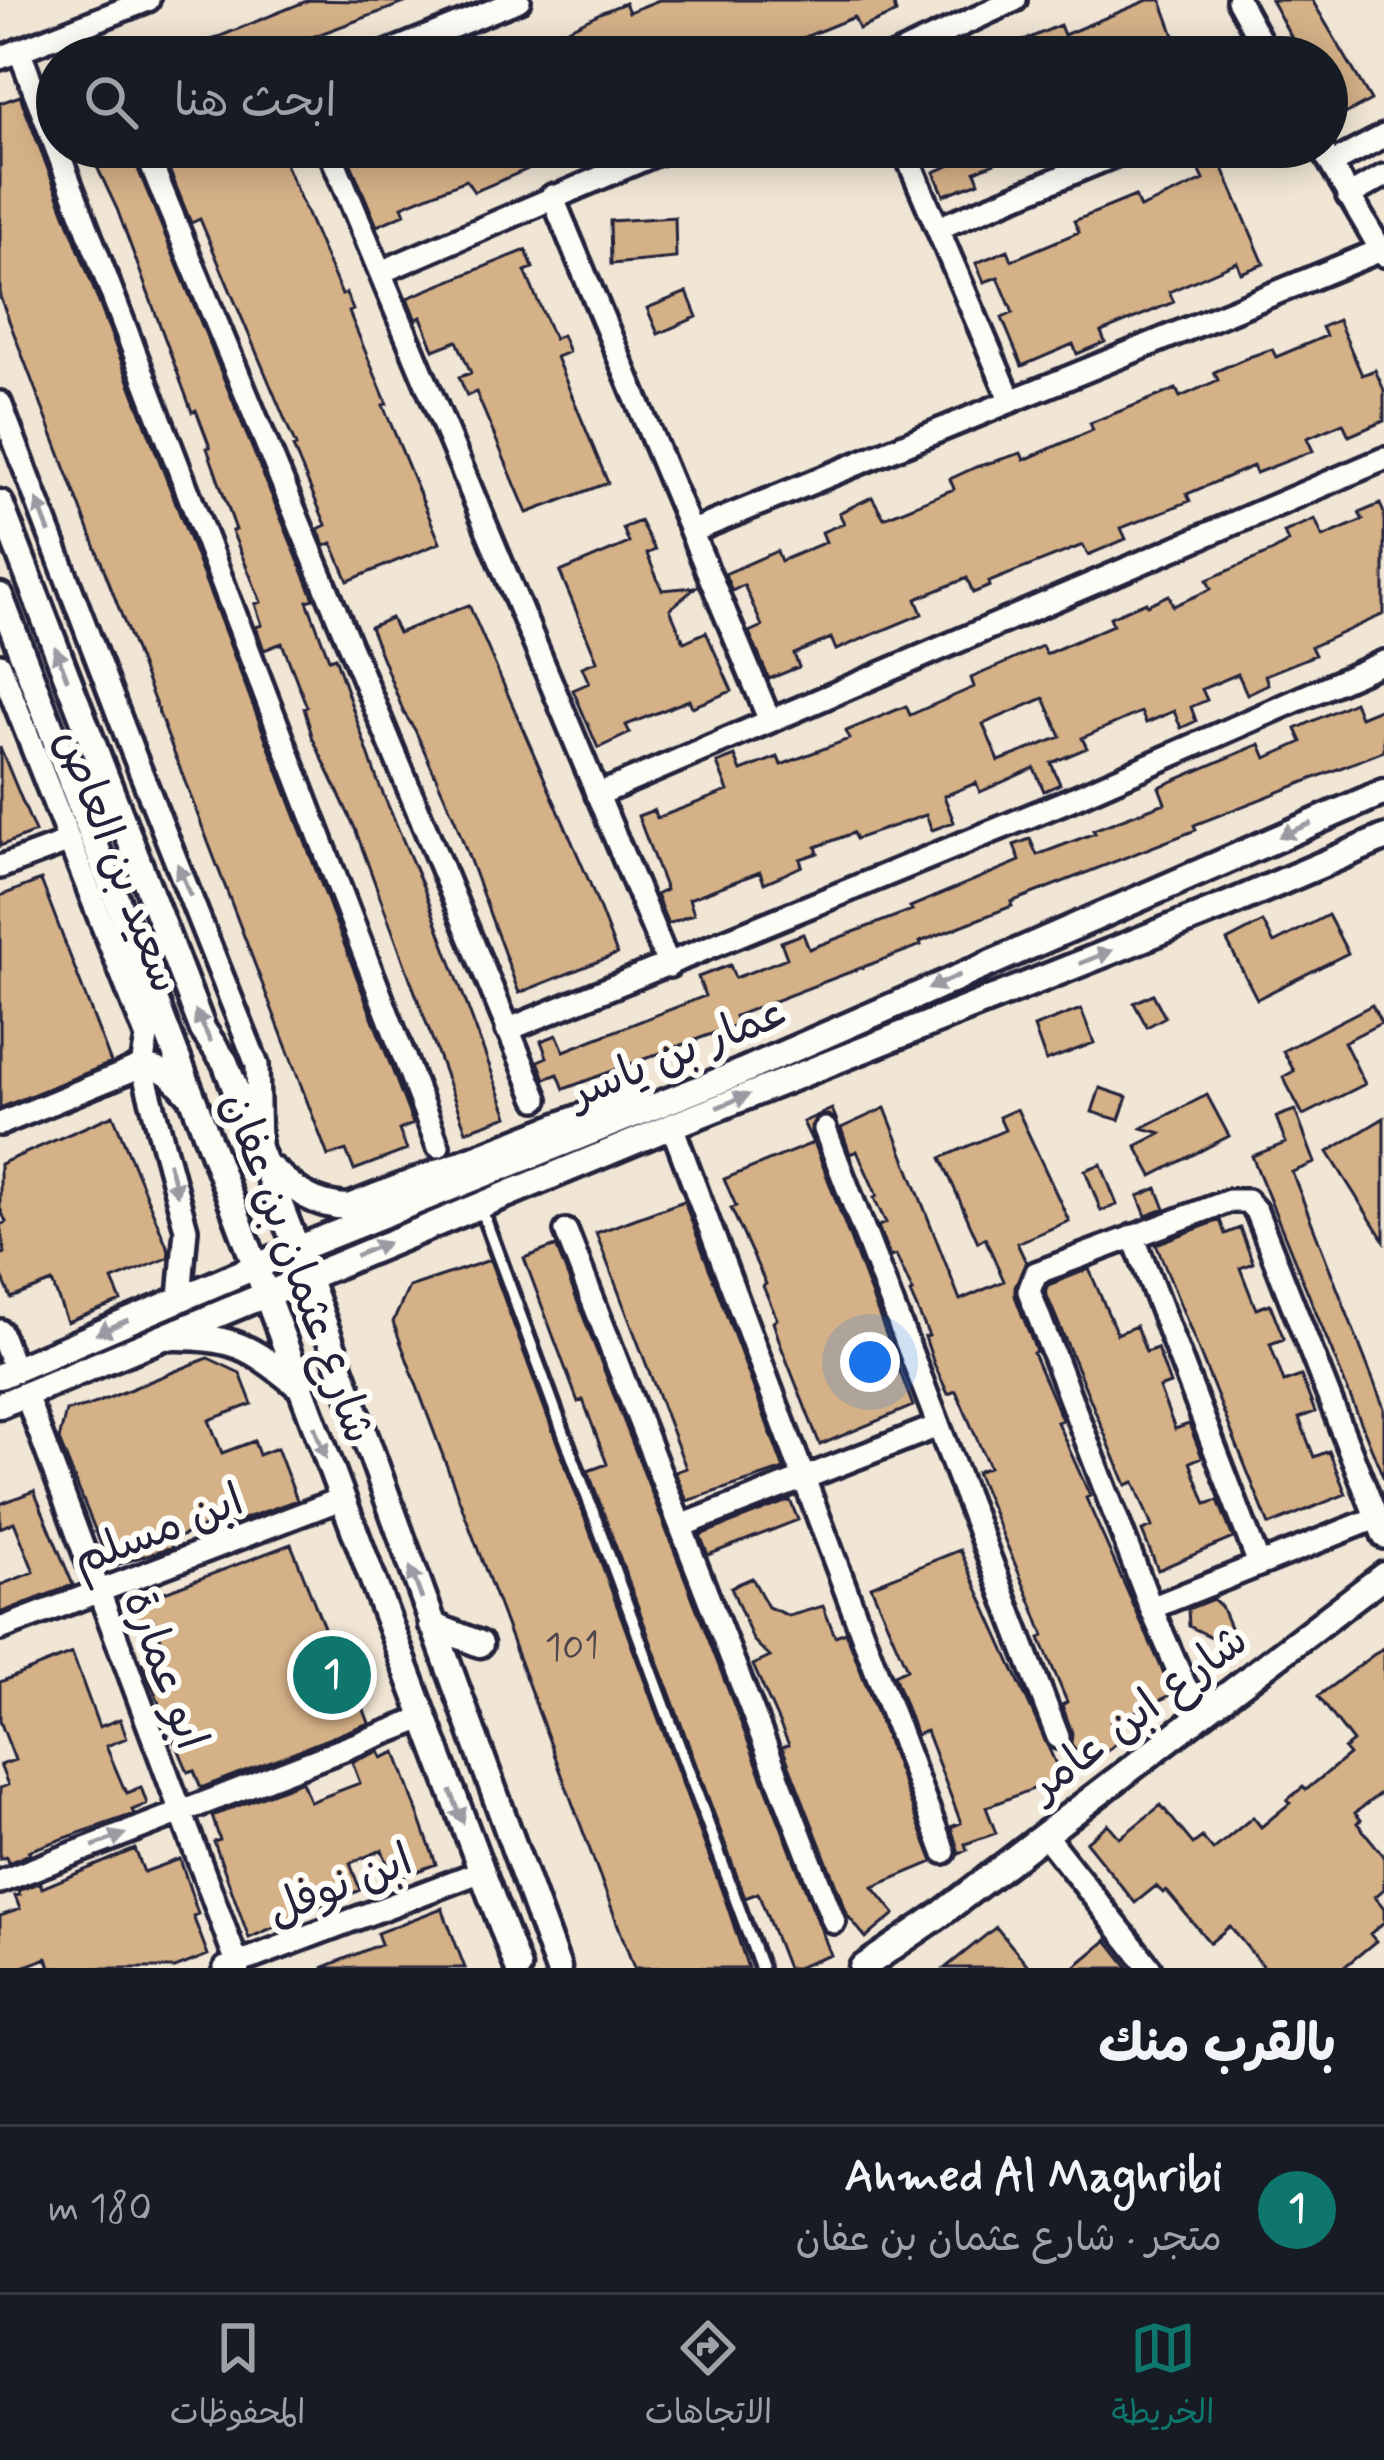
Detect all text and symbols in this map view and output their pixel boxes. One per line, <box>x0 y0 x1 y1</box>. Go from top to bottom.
search box <box>36 36 1348 168</box>
icon: search <box>78 69 144 135</box>
text: ابحث هنا <box>174 73 337 132</box>
one-way arrow <box>33 498 52 534</box>
one-way arrow <box>51 644 70 680</box>
street label: سعيد بن العاص <box>39 721 194 1002</box>
one-way arrow <box>1276 821 1312 840</box>
one-way arrow <box>173 862 192 898</box>
one-way arrow <box>1078 947 1114 966</box>
one-way arrow <box>927 973 962 993</box>
street label: عمار بن ياسر <box>557 982 798 1126</box>
one-way arrow <box>194 1008 214 1043</box>
street label: شارع عثمان بن عفان <box>206 1084 388 1452</box>
one-way arrow <box>716 1091 752 1110</box>
one-way arrow <box>164 1161 183 1198</box>
one-way arrow <box>355 1239 391 1258</box>
one-way arrow <box>94 1318 129 1338</box>
your location <box>840 1332 900 1392</box>
one-way arrow <box>312 1424 331 1460</box>
street label: ابن مسلم <box>64 1472 253 1594</box>
one-way arrow <box>406 1564 424 1600</box>
street label: ابو عمارة <box>108 1582 220 1758</box>
street label: شارع ابن عامر <box>1014 1612 1261 1818</box>
house number: 101 <box>545 1623 599 1674</box>
pin: 1 <box>293 1630 371 1720</box>
one-way arrow <box>449 1789 468 1825</box>
one-way arrow <box>92 1829 128 1848</box>
street label: ابن نوفل <box>259 1832 421 1941</box>
text: بالقرب منك <box>1099 2013 1336 2079</box>
text: Ahmed Al Maghribi <box>844 2148 1222 2207</box>
text: 180 m <box>48 2184 152 2235</box>
text: 1 <box>1288 2184 1306 2235</box>
text: متجر · شارع عثمان بن عفان <box>795 2214 1222 2265</box>
tab: المحفوظات <box>170 2315 306 2441</box>
tab: الاتجاهات <box>645 2315 772 2441</box>
tab: الخريطة <box>1111 2315 1214 2441</box>

